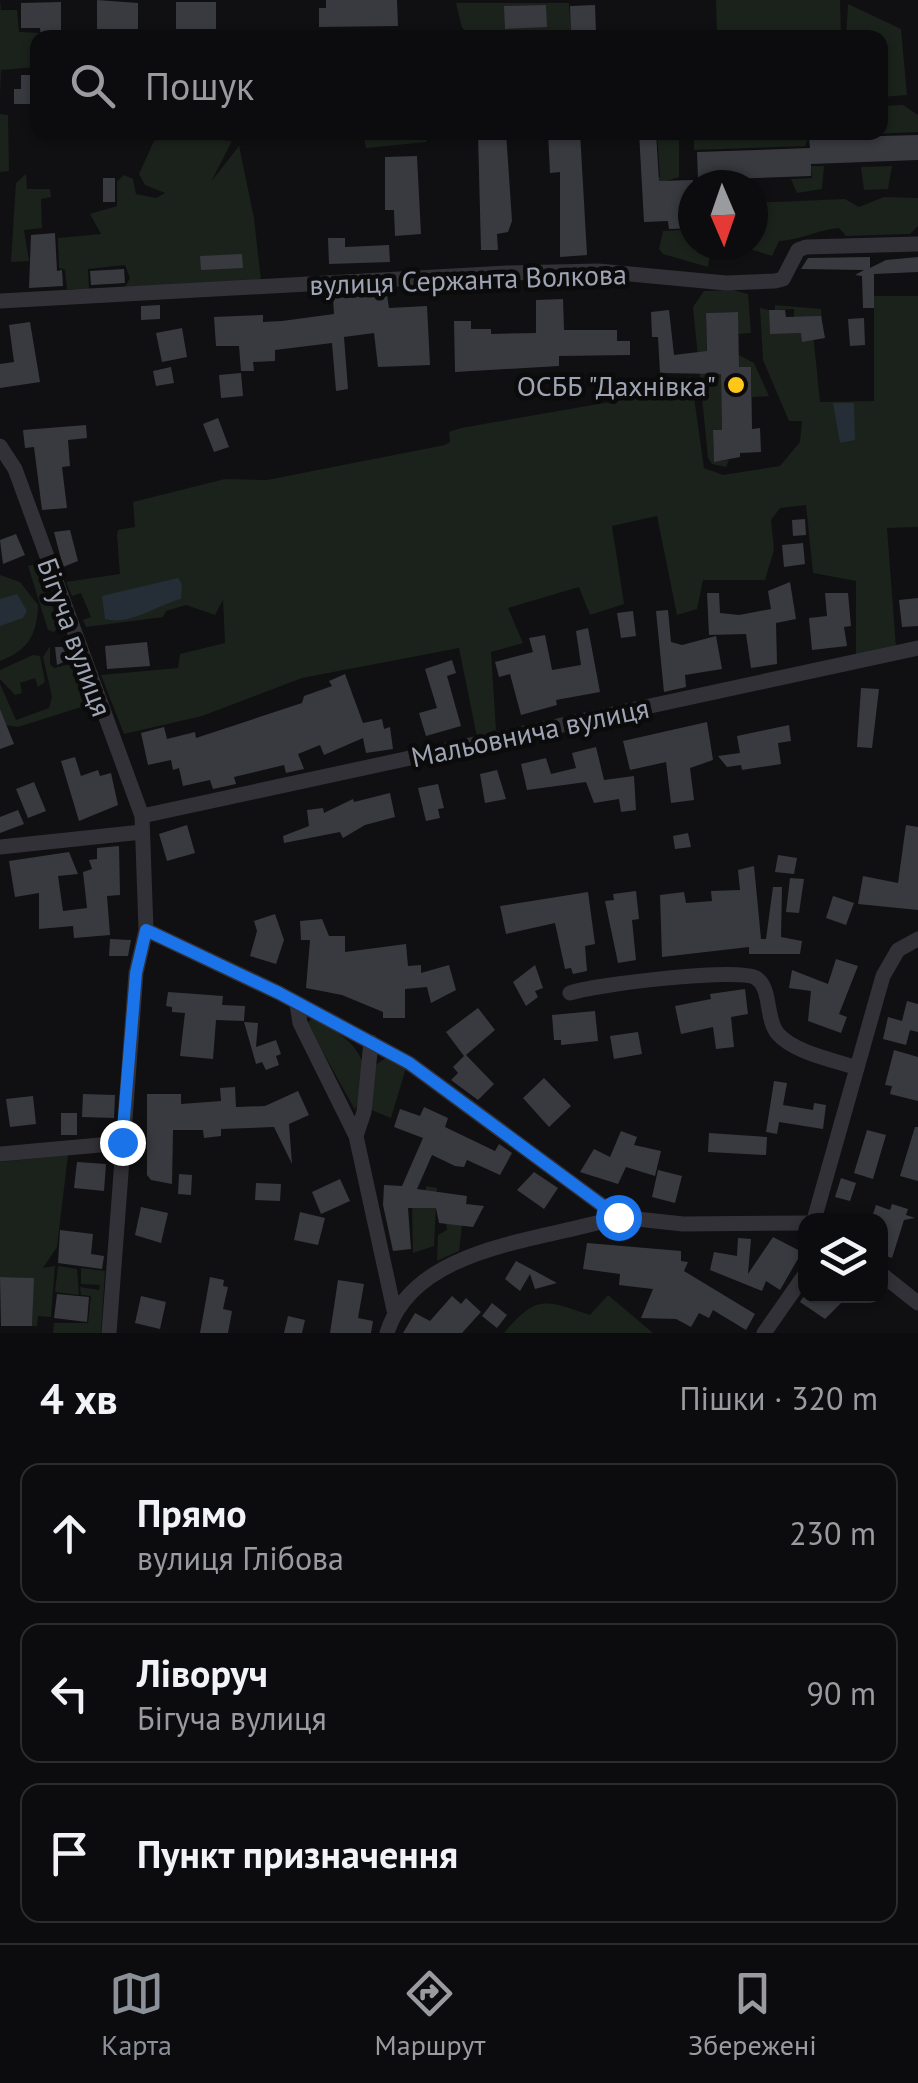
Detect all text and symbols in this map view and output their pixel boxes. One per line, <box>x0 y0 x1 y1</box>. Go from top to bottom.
search box <box>30 30 888 140</box>
icon: search <box>65 58 120 113</box>
text: Пошук <box>145 61 254 110</box>
north arrow <box>678 170 768 260</box>
street label: вулиця Сержанта Волкова <box>309 255 627 303</box>
place label: ОСББ "Дахнівка" <box>517 367 716 404</box>
marker: ОСББ "Дахнівка" <box>725 374 747 396</box>
street label: Бігуча вулиця <box>29 553 121 721</box>
street label: Мальовнича вулиця <box>408 689 652 775</box>
route end <box>100 1120 146 1166</box>
route start <box>596 1195 642 1241</box>
map controls <box>798 1213 888 1303</box>
button: layers <box>798 1213 888 1303</box>
text: 4 хв <box>40 1371 118 1426</box>
text: Пішки · 320 m <box>680 1377 878 1419</box>
text: Прямо <box>137 1488 247 1537</box>
icon: ahead <box>42 1506 97 1561</box>
text: 230 m <box>789 1512 876 1554</box>
text: вулиця Глібова <box>137 1537 344 1579</box>
text: Ліворуч <box>137 1648 268 1697</box>
icon: left <box>42 1666 97 1721</box>
text: 90 m <box>807 1672 876 1714</box>
text: Бігуча вулиця <box>137 1697 327 1739</box>
icon: arrive <box>42 1826 97 1881</box>
text: Пункт призначення <box>137 1829 458 1878</box>
tab: Карта <box>101 1966 172 2063</box>
tab: Маршрут <box>375 1966 485 2063</box>
tab: Збережені <box>688 1966 817 2063</box>

